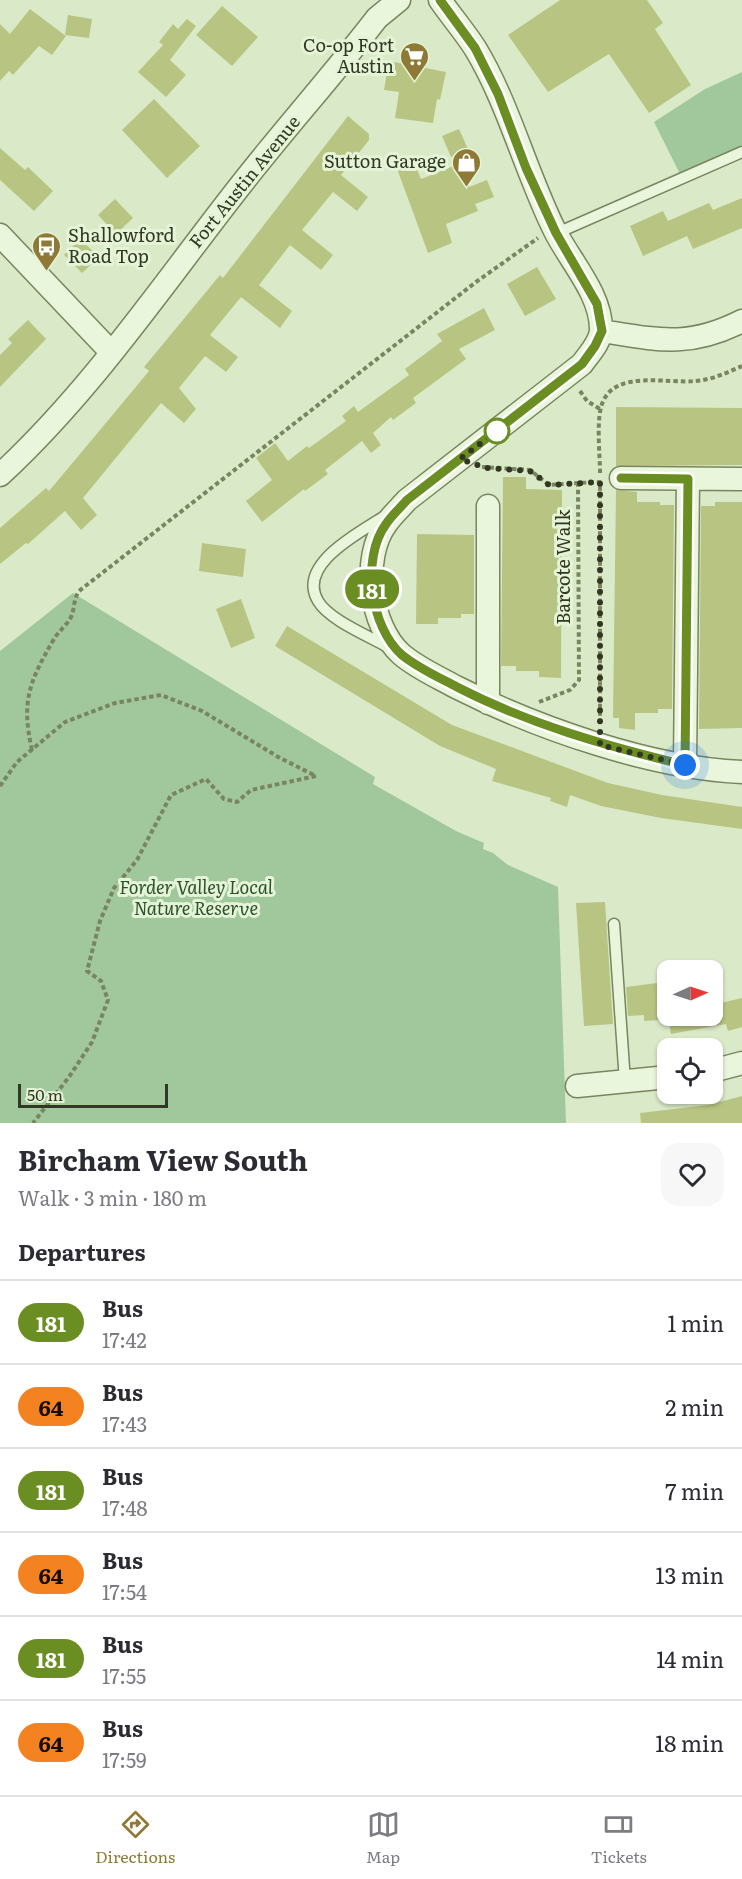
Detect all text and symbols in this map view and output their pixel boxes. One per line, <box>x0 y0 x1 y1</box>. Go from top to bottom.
place label: Co-op Fort Austin <box>303 31 395 79</box>
supermarket icon: Co-op Fort Austin <box>399 40 431 82</box>
street label: Fort Austin Avenue <box>182 109 306 253</box>
shop icon: Sutton Garage <box>451 146 483 188</box>
place label: Sutton Garage <box>324 147 446 174</box>
place label: Shallowford Road Top <box>68 221 175 269</box>
bus stop icon: Shallowford Road Top <box>31 230 63 272</box>
unlabelled marker <box>484 418 510 444</box>
street label: Barcote Walk <box>549 508 576 625</box>
line badge: 181 <box>338 570 406 608</box>
text: 181 <box>357 574 387 605</box>
your location <box>670 750 700 780</box>
park label: Forder Valley Local Nature Reserve <box>119 873 274 921</box>
north arrow <box>657 960 723 1026</box>
map controls <box>657 960 723 1104</box>
button: locate <box>657 1038 723 1104</box>
scale bar <box>18 1081 168 1108</box>
text: 50 m <box>27 1082 63 1106</box>
text: Bircham View South <box>18 1138 308 1180</box>
button: heart <box>661 1143 724 1206</box>
text: Walk · 3 min · 180 m <box>18 1182 207 1212</box>
text: Departures <box>18 1235 145 1268</box>
text: Bus <box>102 1291 143 1324</box>
text: 1 min <box>667 1306 724 1339</box>
text: 181 <box>36 1307 66 1338</box>
text: 17:42 <box>102 1324 147 1354</box>
text: Bus <box>102 1375 143 1408</box>
text: 2 min <box>665 1390 724 1423</box>
text: 64 <box>39 1391 63 1422</box>
text: 17:43 <box>102 1408 147 1438</box>
text: Bus <box>102 1459 143 1492</box>
text: 7 min <box>665 1474 724 1507</box>
text: 181 <box>36 1475 66 1506</box>
text: 17:48 <box>102 1492 148 1522</box>
text: Bus <box>102 1543 143 1576</box>
text: 13 min <box>655 1558 724 1591</box>
text: 64 <box>39 1559 63 1590</box>
text: 17:54 <box>102 1576 147 1606</box>
text: Bus <box>102 1627 143 1660</box>
text: 14 min <box>656 1642 724 1675</box>
text: 181 <box>36 1643 66 1674</box>
text: 17:55 <box>102 1660 146 1690</box>
text: Bus <box>102 1711 143 1744</box>
text: 18 min <box>655 1726 724 1759</box>
text: 64 <box>39 1727 63 1758</box>
text: 17:59 <box>102 1744 147 1774</box>
tab: Directions <box>95 1808 175 1868</box>
tab: Map <box>366 1808 400 1868</box>
tab: Tickets <box>591 1808 647 1868</box>

